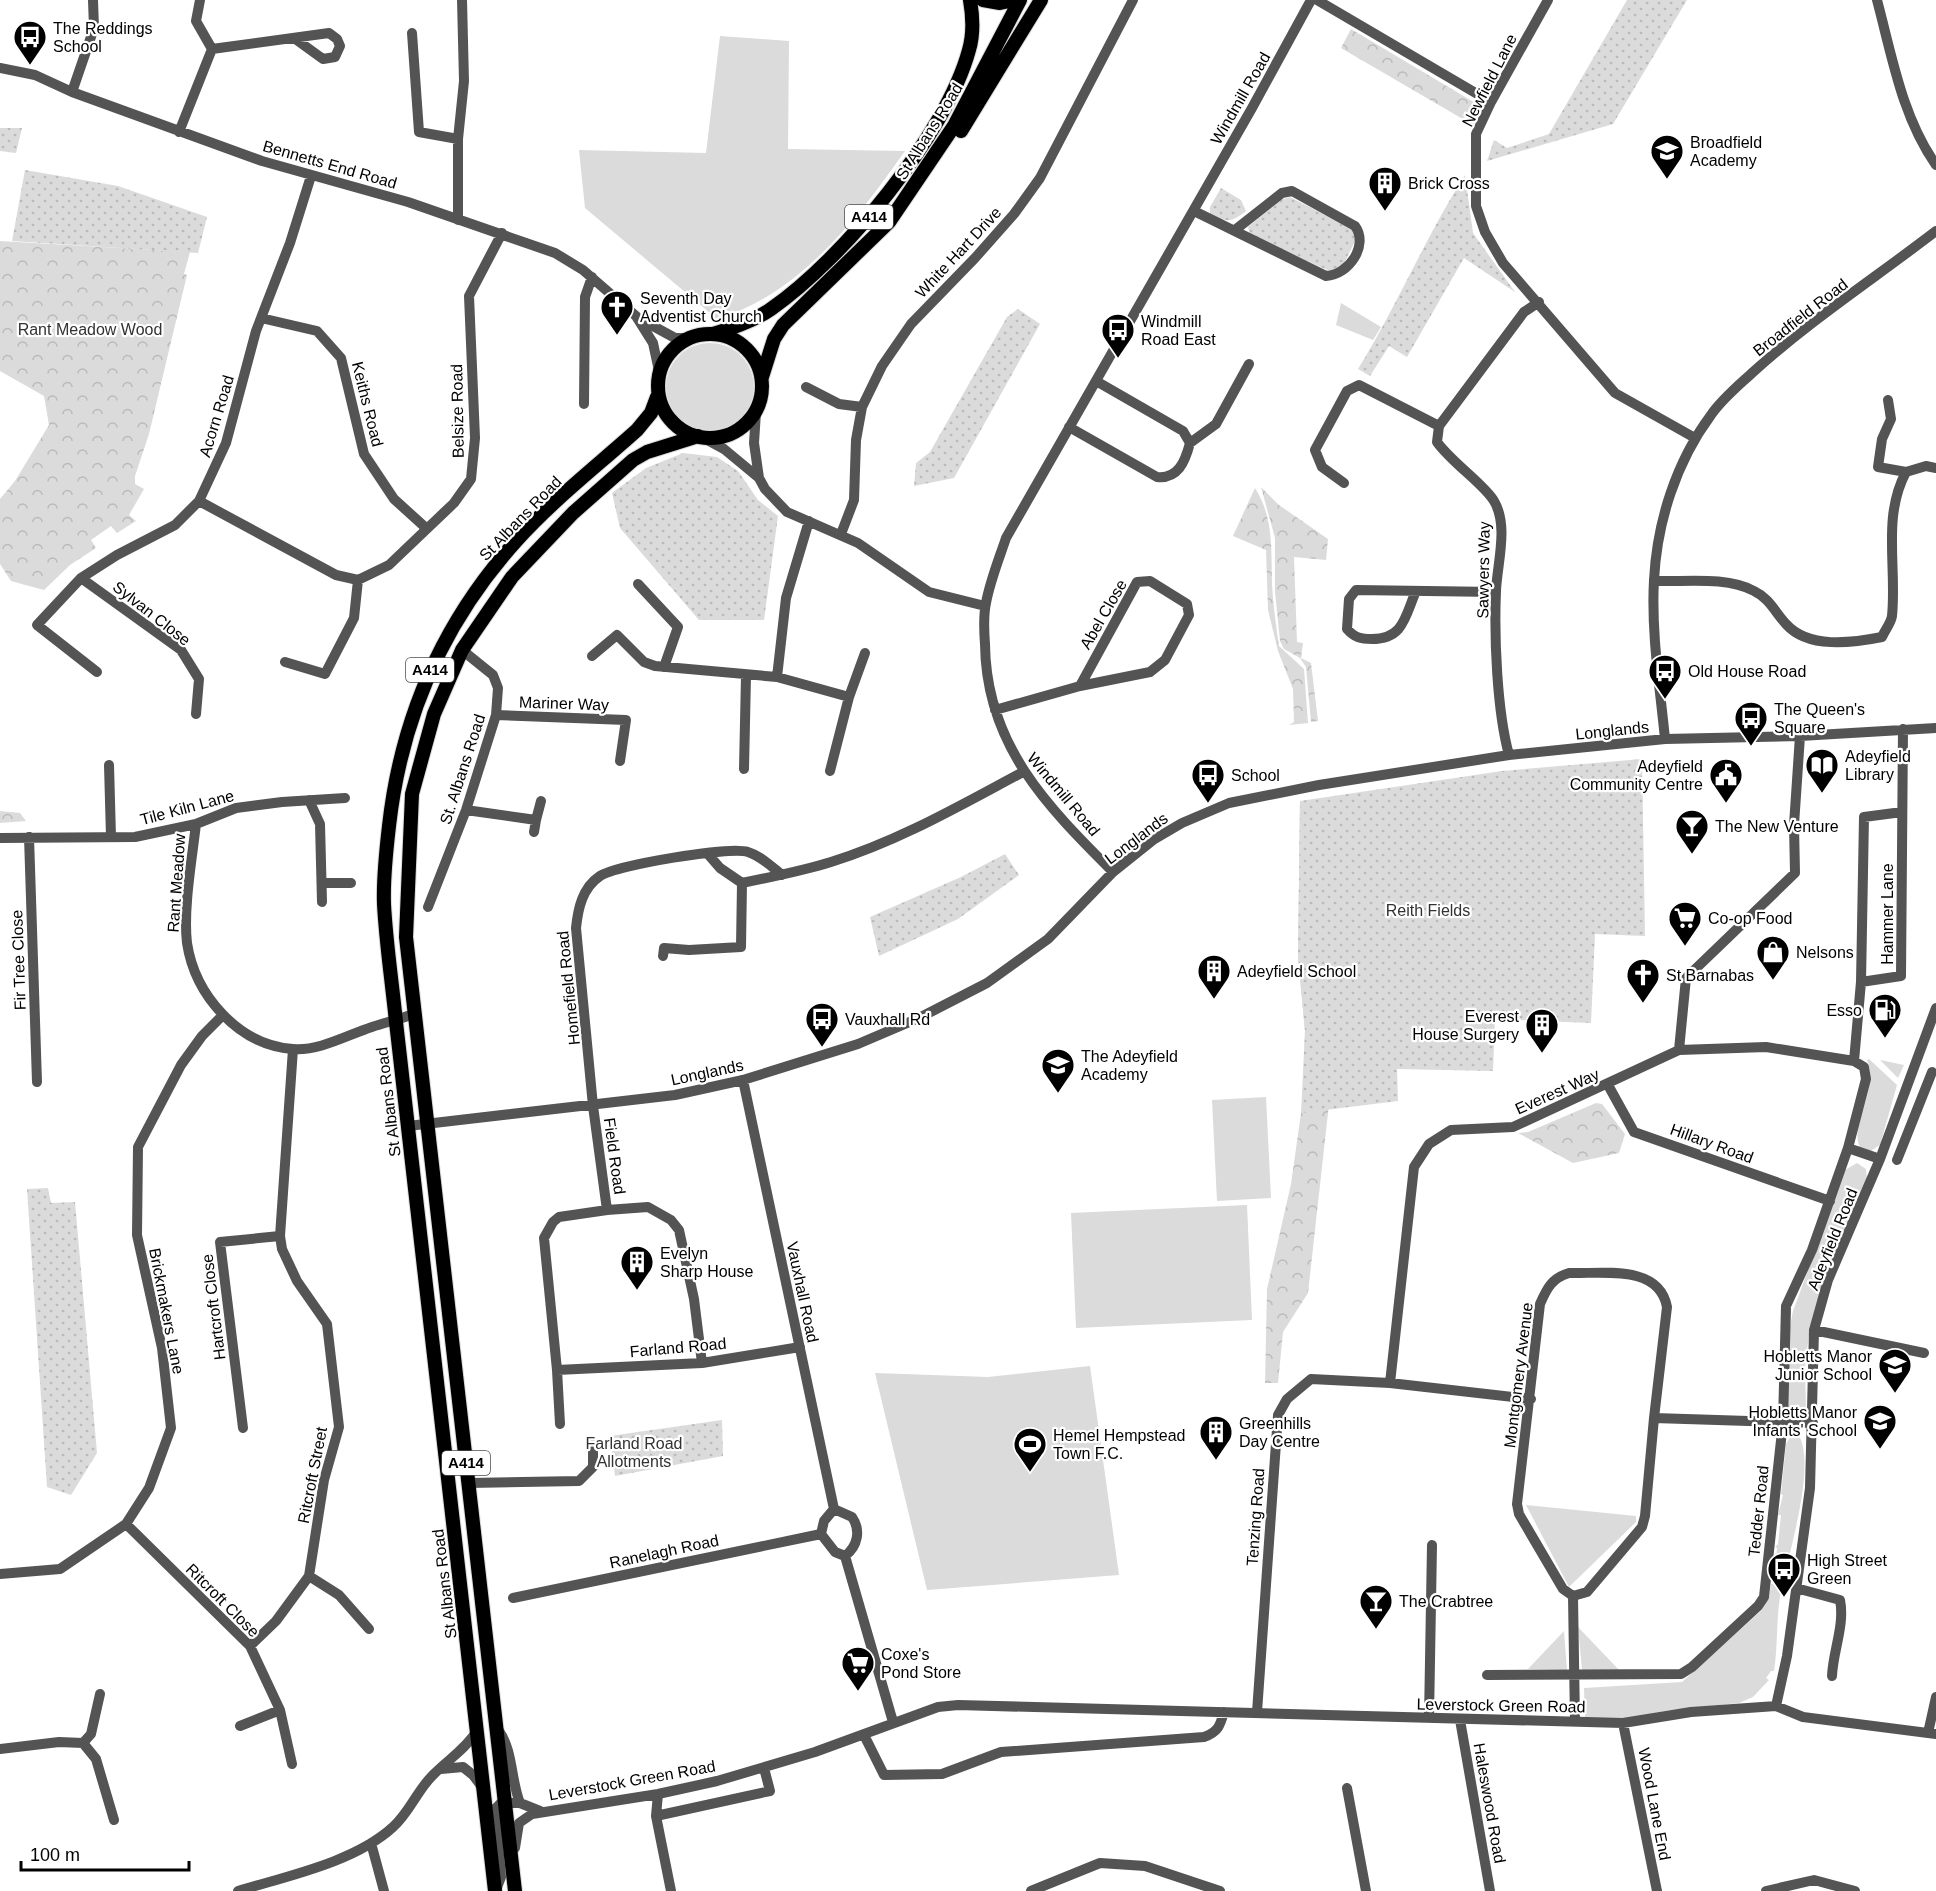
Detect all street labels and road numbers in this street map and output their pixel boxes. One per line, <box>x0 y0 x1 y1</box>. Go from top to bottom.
street label: Newfield Lane <box>1459 31 1520 129</box>
street label: Windmill Road <box>1207 49 1274 147</box>
street label: St Albans Road <box>893 80 966 183</box>
street label: Bennetts End Road <box>261 137 399 192</box>
street label: White Hart Drive <box>912 204 1005 301</box>
road number: A414 <box>845 205 893 229</box>
street label: Broadfield Road <box>1750 275 1851 359</box>
street label: Keiths Road <box>349 360 386 448</box>
street label: Belsize Road <box>448 364 467 458</box>
street label: Acorn Road <box>196 373 237 459</box>
street label: St Albans Road <box>476 473 565 564</box>
street label: Sawyers Way <box>1474 521 1493 619</box>
street label: Abel Close <box>1077 576 1130 652</box>
street label: Sylvan Close <box>110 578 194 649</box>
road number: A414 <box>406 658 454 682</box>
street label: Mariner Way <box>519 693 609 714</box>
street label: St. Albans Road <box>437 712 488 826</box>
street label: Longlands <box>1574 718 1650 743</box>
street label: Windmill Road <box>1024 749 1103 839</box>
street label: Tile Kiln Lane <box>138 787 236 828</box>
street label: Longlands <box>1102 809 1171 867</box>
street label: Rant Meadow <box>165 833 188 933</box>
street label: Hammer Lane <box>1879 863 1896 965</box>
street label: Fir Tree Close <box>8 909 29 1010</box>
street label: Homefield Road <box>554 930 583 1046</box>
street label: St Albans Road <box>373 1046 404 1158</box>
street label: Longlands <box>669 1056 745 1088</box>
street label: Everest Way <box>1513 1065 1602 1118</box>
street label: Field Road <box>601 1117 628 1196</box>
street label: Hillary Road <box>1668 1121 1756 1166</box>
street label: Adeyfield Road <box>1804 1186 1861 1293</box>
street label: Vauxhall Road <box>784 1240 822 1344</box>
street label: Brickmakers Lane <box>146 1247 187 1376</box>
street label: Hartcroft Close <box>199 1253 228 1361</box>
street label: Montgomery Avenue <box>1501 1301 1536 1449</box>
street label: Farland Road <box>629 1335 727 1360</box>
street label: Ritcroft Street <box>295 1425 330 1525</box>
road number: A414 <box>442 1451 490 1475</box>
street label: Tedder Road <box>1745 1465 1772 1558</box>
street label: Tenzing Road <box>1244 1468 1267 1566</box>
street label: St Albans Road <box>429 1528 460 1640</box>
street label: Ranelagh Road <box>608 1532 720 1571</box>
street label: Ritcroft Close <box>183 1560 263 1640</box>
street label: Leverstock Green Road <box>1416 1696 1586 1715</box>
street label: Haleswood Road <box>1471 1742 1508 1865</box>
street label: Wood Lane End <box>1635 1746 1674 1862</box>
street label: Leverstock Green Road <box>547 1757 717 1804</box>

